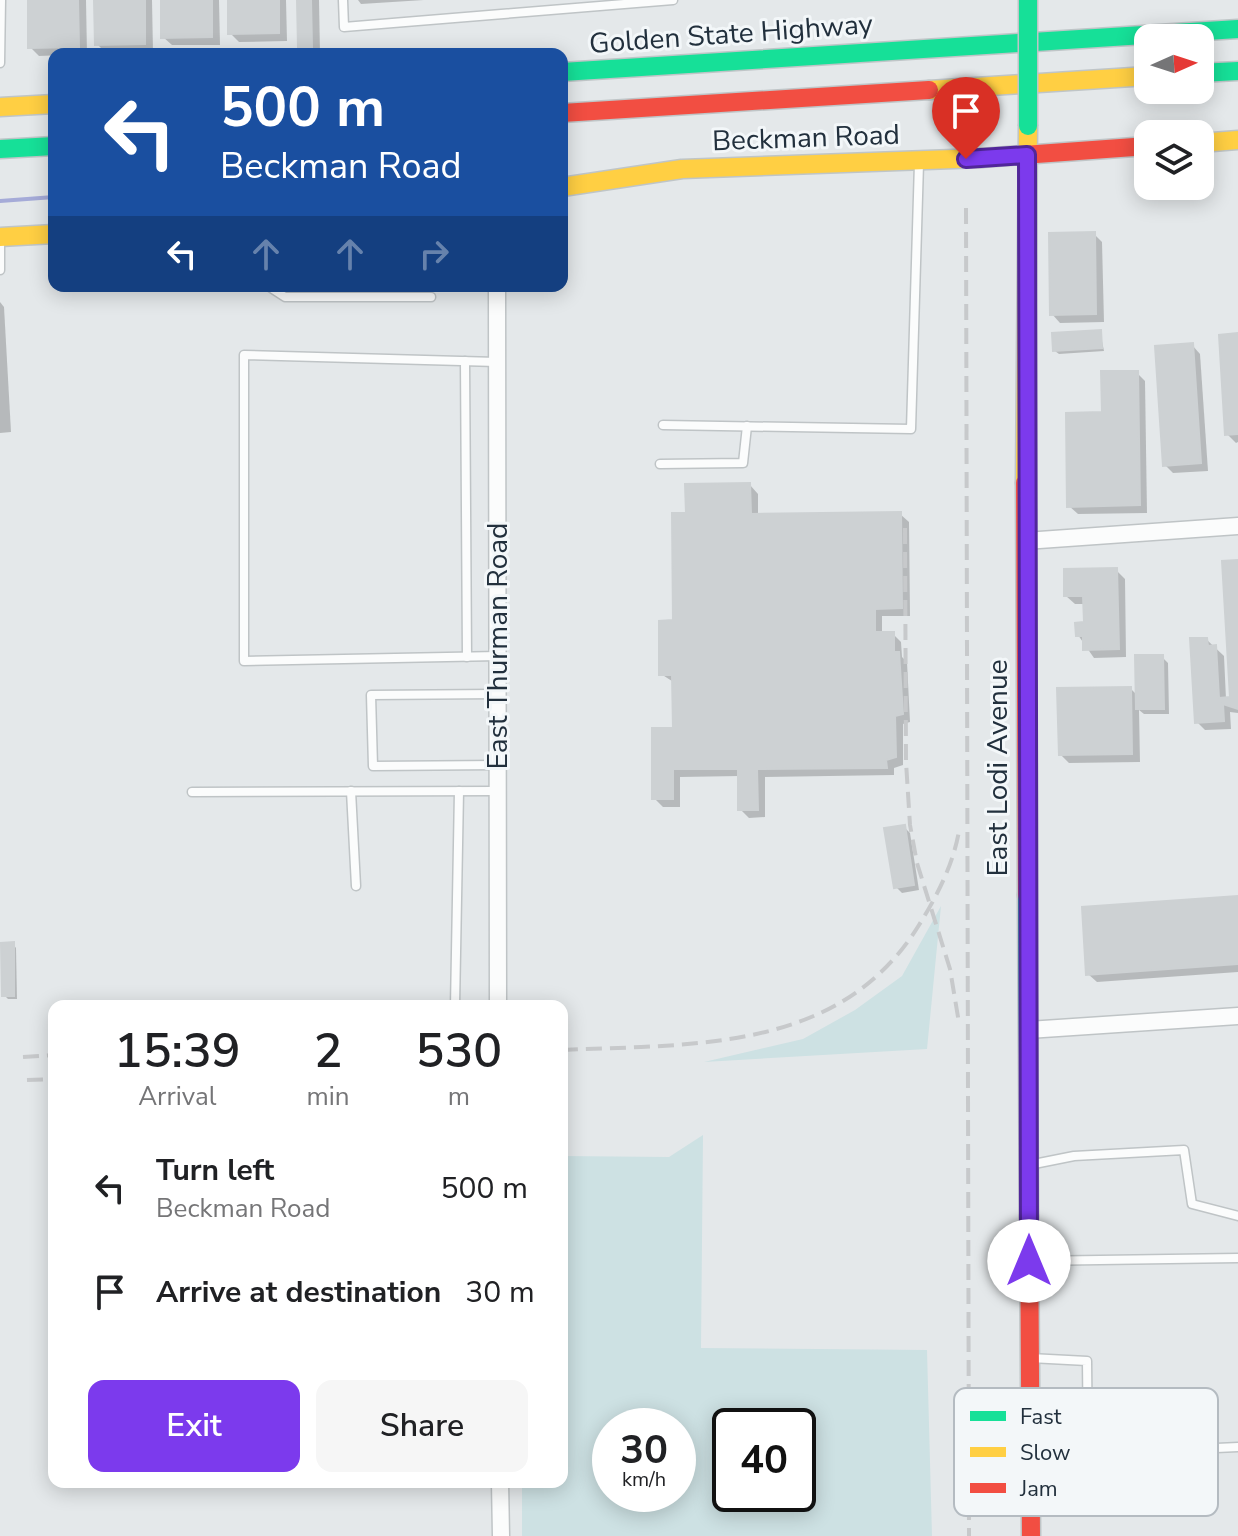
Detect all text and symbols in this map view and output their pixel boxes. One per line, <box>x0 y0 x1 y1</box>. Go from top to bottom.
street label: Golden State Highway <box>588 5 875 63</box>
north arrow <box>1134 24 1214 104</box>
map controls <box>1134 24 1214 200</box>
text: 500 m <box>220 69 385 146</box>
pin <box>932 77 1000 159</box>
icon: left <box>88 80 192 184</box>
icon: arrive <box>944 89 988 133</box>
street label: Beckman Road <box>711 116 901 160</box>
button: layers <box>1134 120 1214 200</box>
text: Beckman Road <box>220 142 462 191</box>
icon: left <box>160 232 204 276</box>
icon: ahead <box>244 232 288 276</box>
icon: ahead <box>328 232 372 276</box>
icon: right <box>412 232 456 276</box>
street label: East Thurman Road <box>479 523 517 769</box>
street label: East Lodi Avenue <box>979 659 1017 877</box>
text: 15:39 <box>114 1018 241 1084</box>
text: 2 <box>314 1018 342 1084</box>
text: 530 <box>416 1018 502 1084</box>
text: Arrival <box>138 1079 216 1114</box>
text: min <box>307 1079 350 1114</box>
text: m <box>448 1079 470 1114</box>
text: Turn left <box>156 1150 274 1191</box>
icon: left <box>88 1166 132 1210</box>
text: 500 m <box>441 1168 528 1209</box>
text: Beckman Road <box>156 1191 330 1226</box>
position arrow <box>987 1219 1071 1303</box>
icon: arrive <box>88 1270 132 1314</box>
text: Arrive at destination <box>156 1272 441 1313</box>
text: 30 m <box>465 1272 535 1313</box>
button: Exit <box>88 1380 300 1472</box>
button: Share <box>316 1380 528 1472</box>
legend <box>954 1388 1218 1516</box>
text: Fast <box>1020 1402 1062 1432</box>
speed limit sign: 40 <box>712 1408 816 1512</box>
text: 30 <box>620 1423 668 1477</box>
text: Slow <box>1020 1438 1071 1468</box>
text: km/h <box>622 1466 666 1493</box>
text: Jam <box>1019 1474 1058 1504</box>

